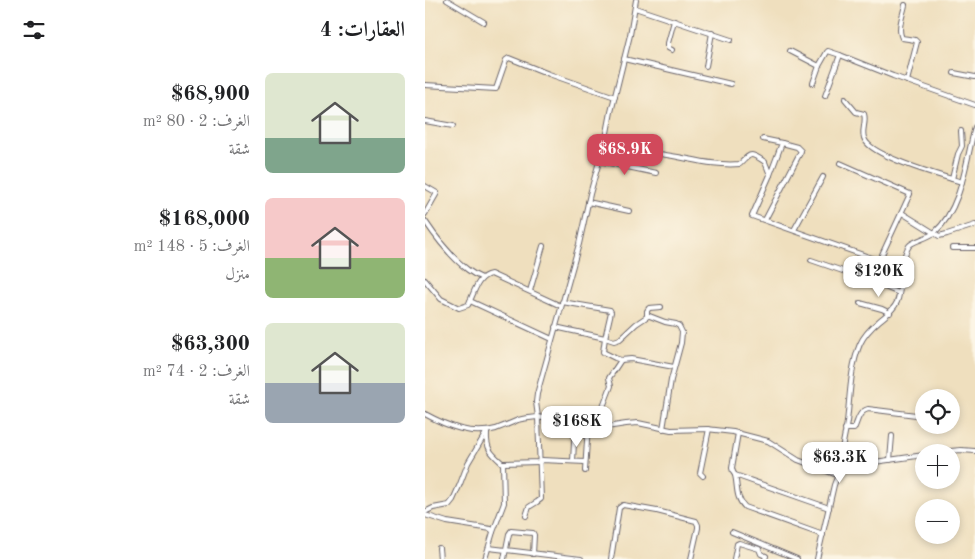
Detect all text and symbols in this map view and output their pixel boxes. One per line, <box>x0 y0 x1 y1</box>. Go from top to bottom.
icon: filters <box>20 16 48 44</box>
text: العقارات: 4 <box>320 20 405 41</box>
text: $68,900 <box>171 84 250 105</box>
icon: home <box>305 93 365 153</box>
text: الغرف: 2 · 80 m² <box>143 114 250 130</box>
pin: $68.9K <box>584 134 666 176</box>
text: شقة <box>229 142 250 158</box>
text: $68.9K <box>598 142 652 158</box>
text: $168,000 <box>159 209 250 230</box>
icon: home <box>305 218 365 278</box>
text: الغرف: 5 · 148 m² <box>134 239 250 255</box>
pin: $120K <box>844 256 914 298</box>
text: $120K <box>854 264 904 280</box>
text: منزل <box>225 267 250 283</box>
text: $63,300 <box>171 334 250 355</box>
icon: home <box>305 343 365 403</box>
text: الغرف: 2 · 74 m² <box>143 364 250 380</box>
map controls <box>915 389 960 544</box>
button: locate <box>915 389 960 434</box>
text: شقة <box>229 392 250 408</box>
pin: $168K <box>542 406 612 448</box>
text: $168K <box>552 414 602 430</box>
pin: $63.3K <box>799 442 881 484</box>
button: + <box>915 444 960 489</box>
text: $63.3K <box>813 450 867 466</box>
button: − <box>915 499 960 544</box>

